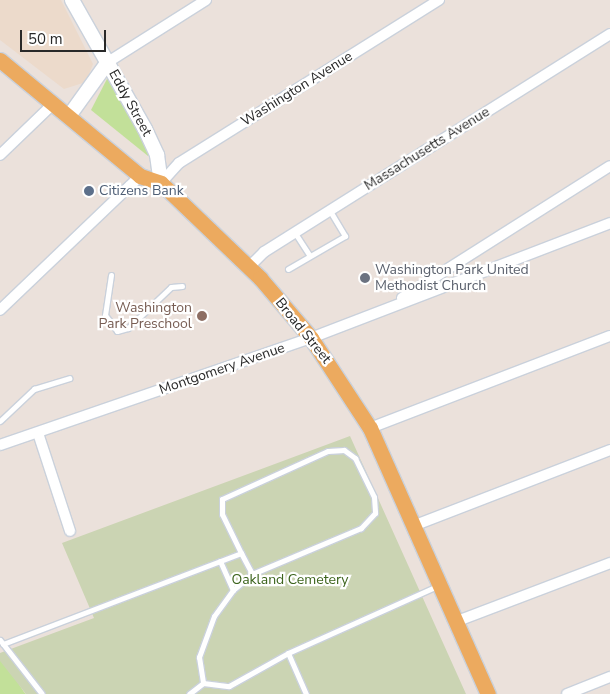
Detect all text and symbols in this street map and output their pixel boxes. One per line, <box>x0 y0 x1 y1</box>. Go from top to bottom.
scale bar <box>22 20 109 52</box>
text: 50 m <box>28 29 63 49</box>
street label: Washington Avenue <box>238 48 356 130</box>
street label: Eddy Street <box>105 67 155 139</box>
street label: Massachusetts Avenue <box>361 104 493 194</box>
place label: Citizens Bank <box>99 183 184 199</box>
marker: Citizens Bank <box>83 185 95 197</box>
place label: Washington Park United Methodist Church <box>375 262 529 294</box>
marker: Washington Park United Methodist Church <box>359 272 371 284</box>
street label: Broad Street <box>271 295 335 367</box>
place label: Washington Park Preschool <box>98 300 192 332</box>
marker: Washington Park Preschool <box>196 310 208 322</box>
street label: Montgomery Avenue <box>157 340 287 398</box>
park label: Oakland Cemetery <box>231 572 349 588</box>

